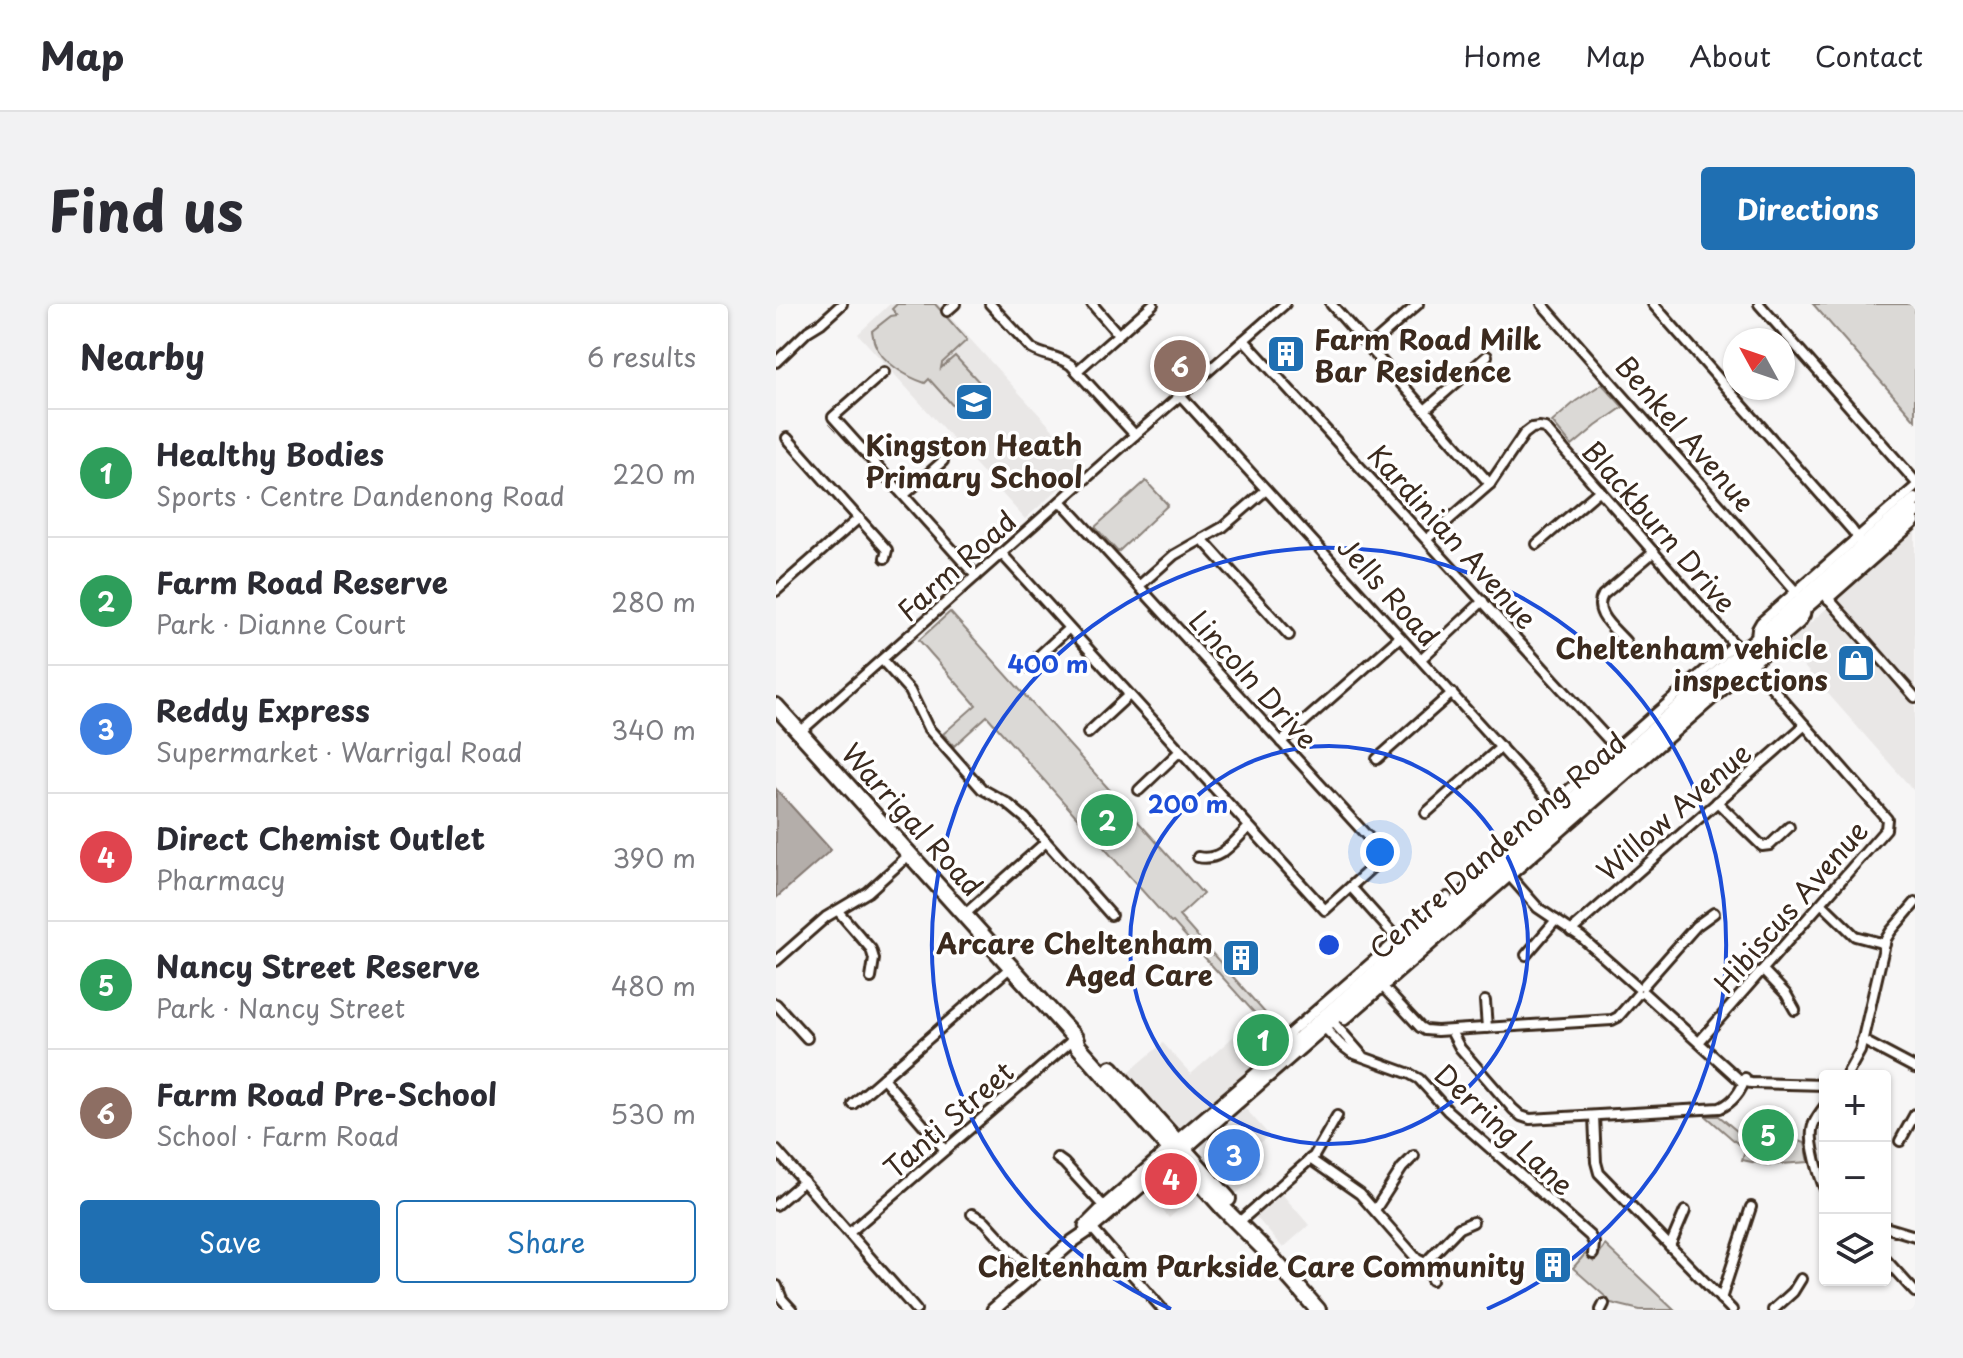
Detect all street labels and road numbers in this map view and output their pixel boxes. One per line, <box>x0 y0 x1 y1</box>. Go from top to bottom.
street label: Benkel Avenue <box>1606 346 1766 520</box>
street label: Blackburn Drive <box>1573 430 1747 622</box>
street label: Kardinian Avenue <box>1358 434 1548 638</box>
street label: Farm Road <box>887 500 1025 630</box>
street label: Jells Road <box>1328 526 1450 656</box>
street label: Lincoln Drive <box>1180 600 1328 758</box>
street label: Centre Dandenong Road <box>1359 721 1635 969</box>
street label: Willow Avenue <box>1586 731 1760 891</box>
street label: Warrigal Road <box>832 733 994 905</box>
street label: Hibiscus Avenue <box>1703 810 1877 1002</box>
street label: Tanti Street <box>873 1050 1023 1188</box>
street label: Derring Lane <box>1426 1053 1584 1205</box>

